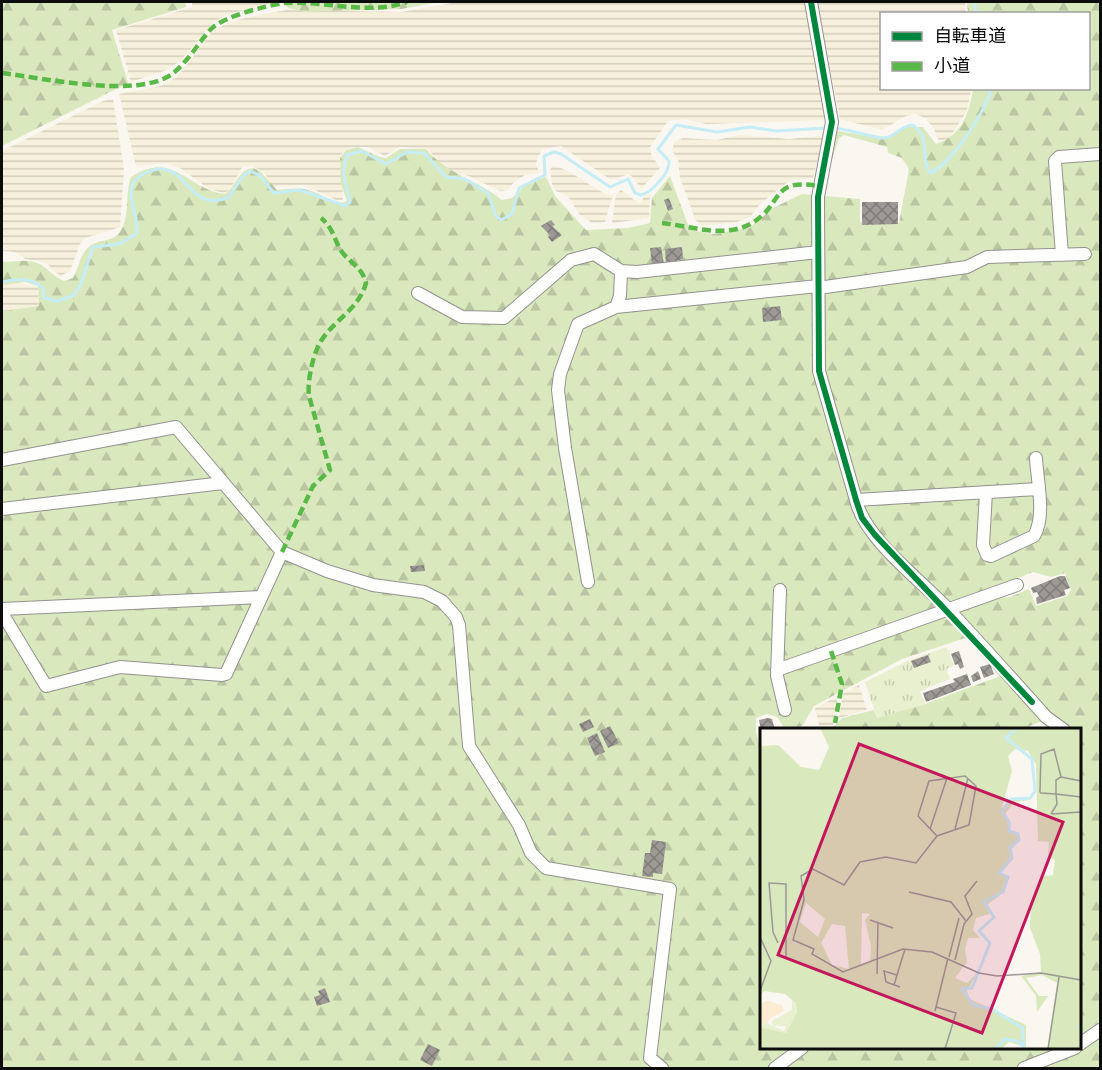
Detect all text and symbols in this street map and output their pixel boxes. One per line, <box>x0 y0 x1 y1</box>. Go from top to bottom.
legend <box>880 12 1090 90</box>
text: 自転車道 <box>934 23 1006 48</box>
text: 小道 <box>934 53 970 78</box>
inset map <box>760 728 1081 1049</box>

